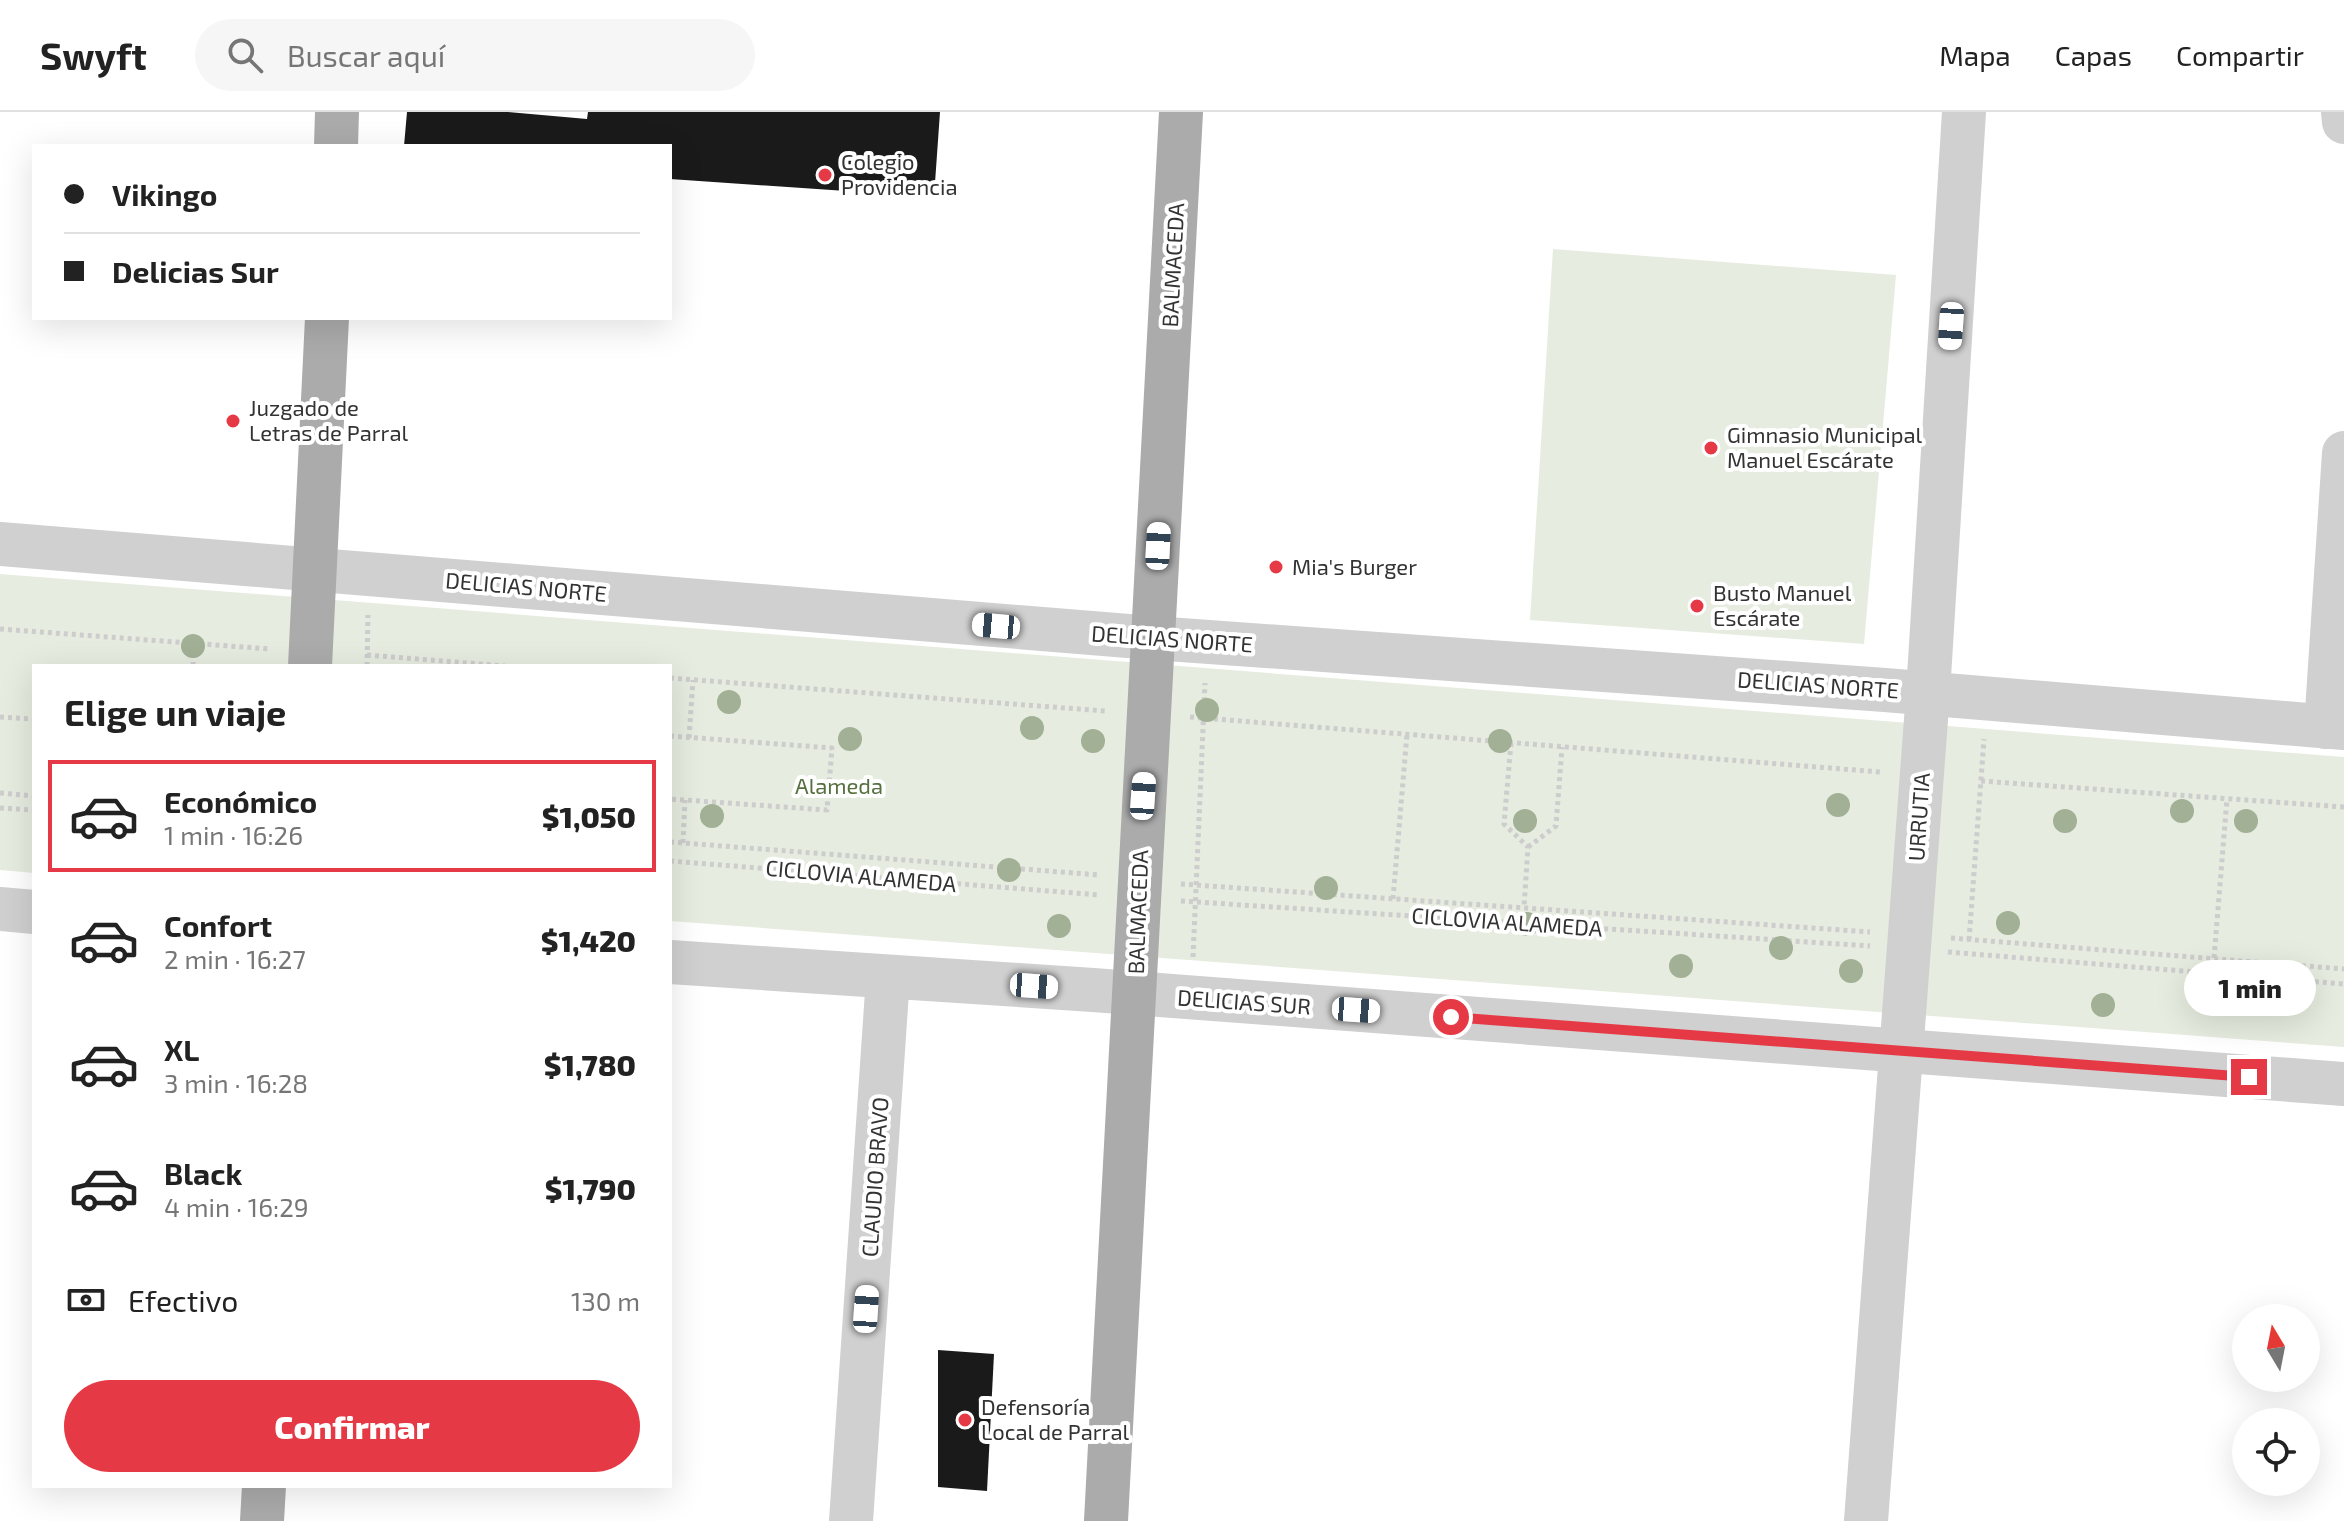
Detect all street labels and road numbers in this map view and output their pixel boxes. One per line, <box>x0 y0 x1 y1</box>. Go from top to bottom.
street label: BALMACEDA <box>1156 202 1188 328</box>
street label: DELICIAS NORTE <box>444 566 608 606</box>
street label: DELICIAS NORTE <box>1090 619 1254 657</box>
street label: DELICIAS NORTE <box>1736 665 1900 703</box>
street label: URRUTIA <box>1902 771 1934 862</box>
street label: BALMACEDA <box>1122 849 1152 975</box>
street label: CICLOVIA ALAMEDA <box>765 854 958 896</box>
street label: CICLOVIA ALAMEDA <box>1411 901 1604 941</box>
street label: DELICIAS SUR <box>1176 983 1312 1019</box>
street label: CLAUDIO BRAVO <box>855 1096 893 1258</box>

